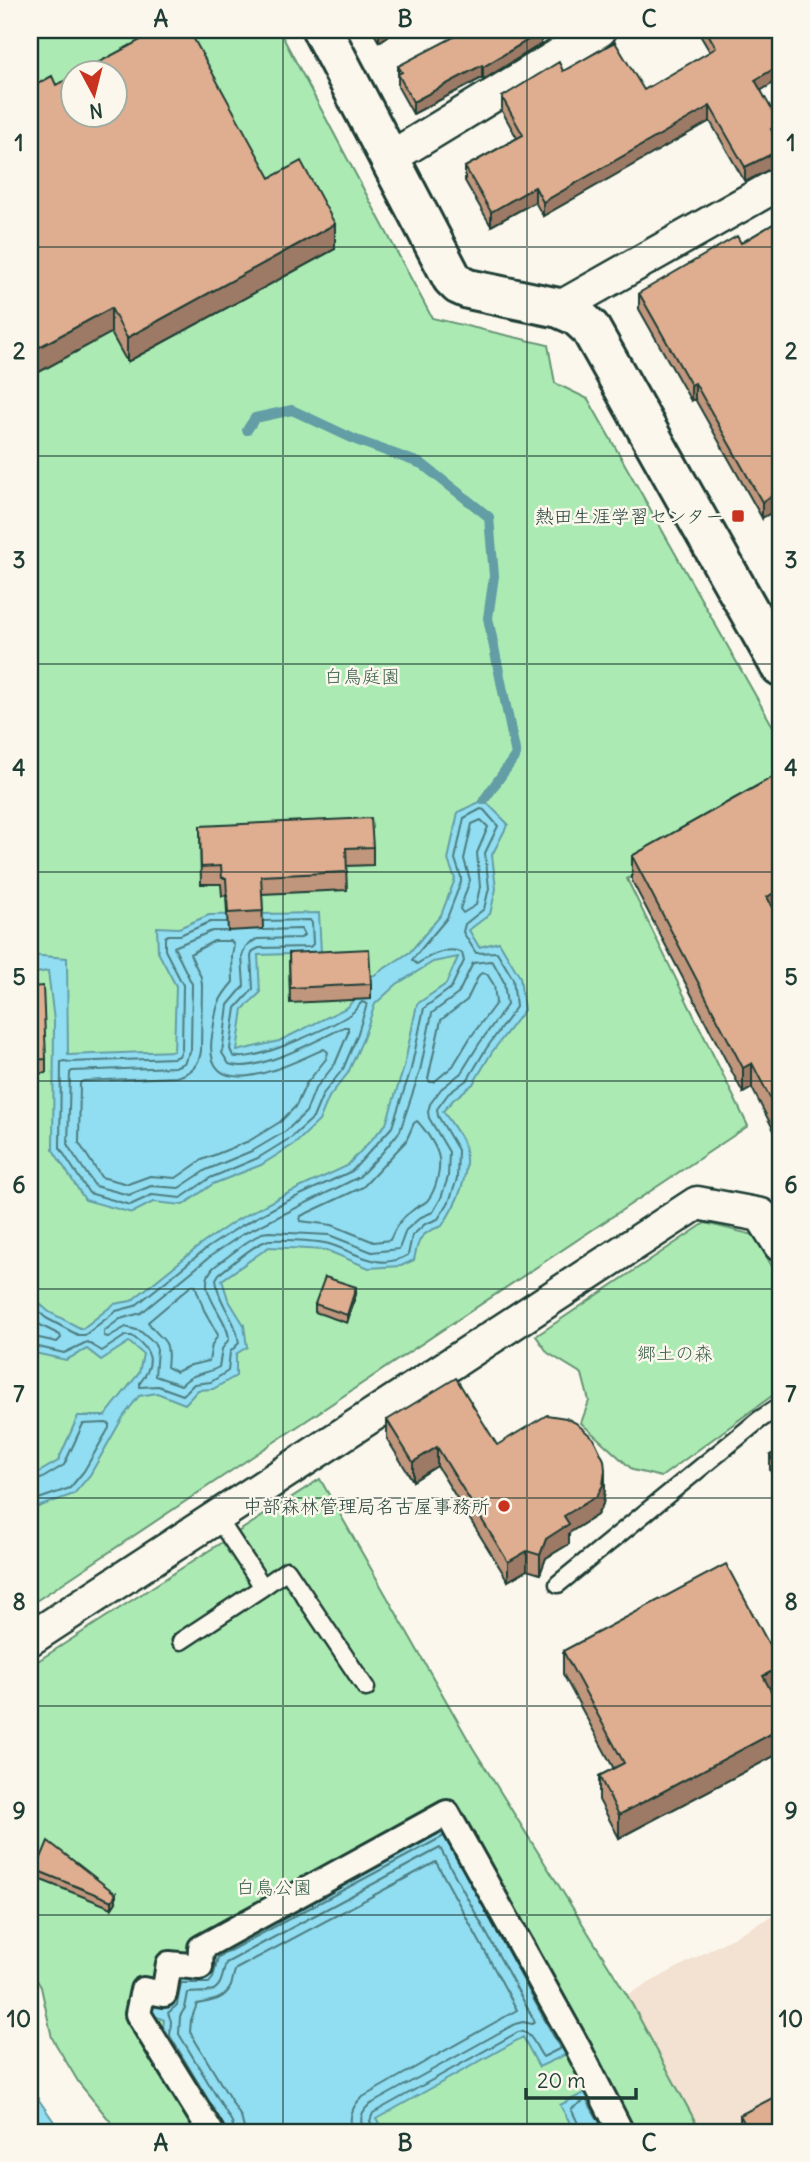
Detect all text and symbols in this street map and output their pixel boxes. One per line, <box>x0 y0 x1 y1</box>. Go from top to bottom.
text: A <box>154 4 169 33</box>
text: B <box>397 4 413 33</box>
text: C <box>641 4 657 33</box>
north arrow <box>60 60 130 130</box>
text: N <box>88 98 104 124</box>
text: 1 <box>14 128 24 157</box>
text: 1 <box>786 128 796 157</box>
text: 2 <box>13 336 26 365</box>
text: 2 <box>785 336 798 365</box>
place label: 熱田生涯学習センター <box>535 504 724 528</box>
marker: 熱田生涯学習センター <box>730 508 746 524</box>
text: 3 <box>12 545 26 574</box>
text: 3 <box>784 545 798 574</box>
park label: 白鳥庭園 <box>324 664 400 688</box>
text: 4 <box>12 753 26 782</box>
text: 4 <box>784 753 798 782</box>
text: 5 <box>12 962 26 991</box>
text: 5 <box>784 962 798 991</box>
text: 6 <box>12 1170 26 1199</box>
text: 6 <box>784 1170 798 1199</box>
park label: 郷土の森 <box>637 1341 713 1365</box>
text: 7 <box>13 1379 25 1408</box>
text: 7 <box>785 1379 797 1408</box>
place label: 中部森林管理局名古屋事務所 <box>243 1494 490 1518</box>
marker: 中部森林管理局名古屋事務所 <box>496 1498 512 1514</box>
text: 8 <box>12 1587 26 1616</box>
text: 8 <box>784 1587 798 1616</box>
text: 9 <box>12 1796 26 1825</box>
text: 9 <box>784 1796 798 1825</box>
park label: 白鳥公園 <box>236 1875 312 1899</box>
text: 10 <box>7 2004 31 2033</box>
text: 10 <box>779 2004 803 2033</box>
scale bar <box>526 2057 637 2101</box>
text: 20 m <box>537 2067 586 2094</box>
text: A <box>154 2128 169 2157</box>
text: B <box>397 2128 413 2157</box>
text: C <box>641 2128 657 2157</box>

